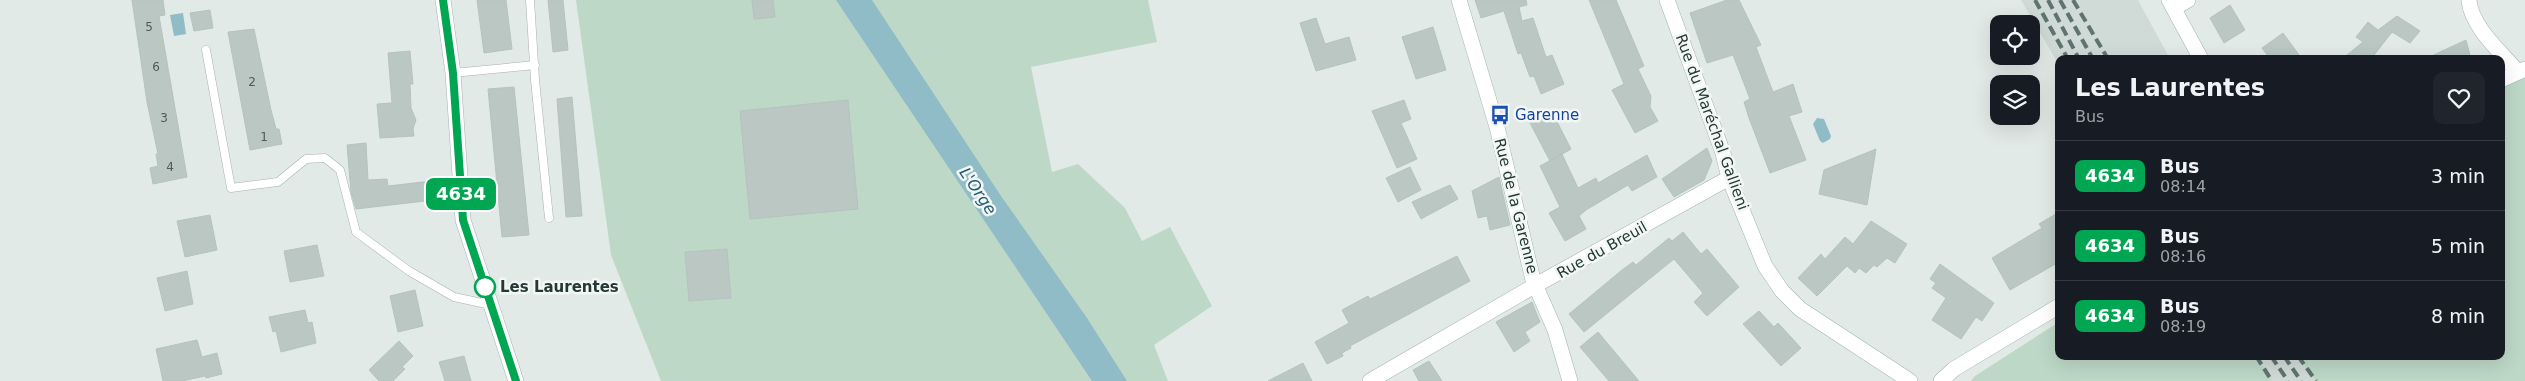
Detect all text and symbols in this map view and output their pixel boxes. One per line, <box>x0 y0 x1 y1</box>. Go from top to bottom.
map controls <box>1990 15 2040 125</box>
button: locate <box>1990 15 2040 65</box>
house number: 5 <box>145 20 153 34</box>
street label: Rue du Maréchal Gallieni <box>1672 31 1752 213</box>
house number: 6 <box>152 60 160 74</box>
button: heart <box>2433 72 2485 124</box>
text: Les Laurentes <box>2075 74 2265 102</box>
house number: 2 <box>248 75 256 89</box>
button: layers <box>1990 75 2040 125</box>
bus stop icon: Garenne <box>1489 104 1511 126</box>
place label: Garenne <box>1515 106 1579 124</box>
text: Bus <box>2075 107 2104 126</box>
house number: 3 <box>160 111 168 125</box>
house number: 1 <box>260 130 268 144</box>
street label: Rue de la Garenne <box>1490 136 1542 276</box>
text: Bus <box>2160 155 2199 177</box>
house number: 4 <box>166 160 174 174</box>
water label: L'Orge <box>955 164 1001 218</box>
text: 4634 <box>2085 165 2135 186</box>
text: 3 min <box>2431 165 2485 187</box>
text: 08:14 <box>2160 177 2206 196</box>
line badge: 4634 <box>426 178 496 210</box>
text: 4634 <box>436 183 486 204</box>
street label: Rue du Breuil <box>1554 218 1650 282</box>
text: Bus <box>2160 225 2199 247</box>
text: 4634 <box>2085 235 2135 256</box>
text: 5 min <box>2431 235 2485 257</box>
text: 08:16 <box>2160 247 2206 266</box>
marker: Les Laurentes <box>474 276 496 298</box>
place label: Les Laurentes <box>500 278 619 296</box>
text: Bus <box>2160 295 2199 317</box>
text: 4634 <box>2085 305 2135 326</box>
text: 8 min <box>2431 305 2485 327</box>
text: 08:19 <box>2160 317 2206 336</box>

